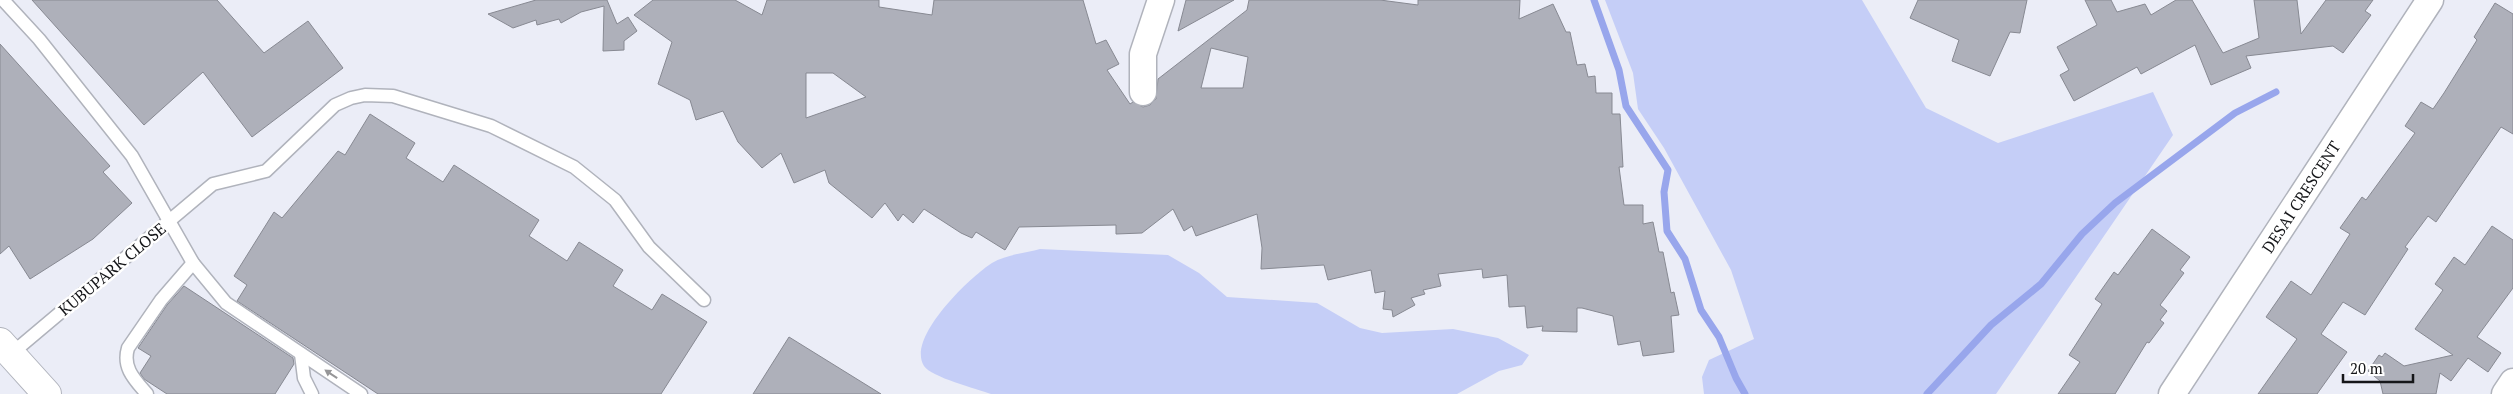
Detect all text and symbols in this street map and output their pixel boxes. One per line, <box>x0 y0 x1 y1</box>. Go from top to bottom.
street label: DESAI CRESCENT <box>2257 137 2345 257</box>
street label: KUBUPARK CLOSE <box>54 218 170 320</box>
scale bar <box>2343 352 2413 384</box>
text: 20 m <box>2350 358 2383 378</box>
one-way arrow <box>324 369 338 379</box>

